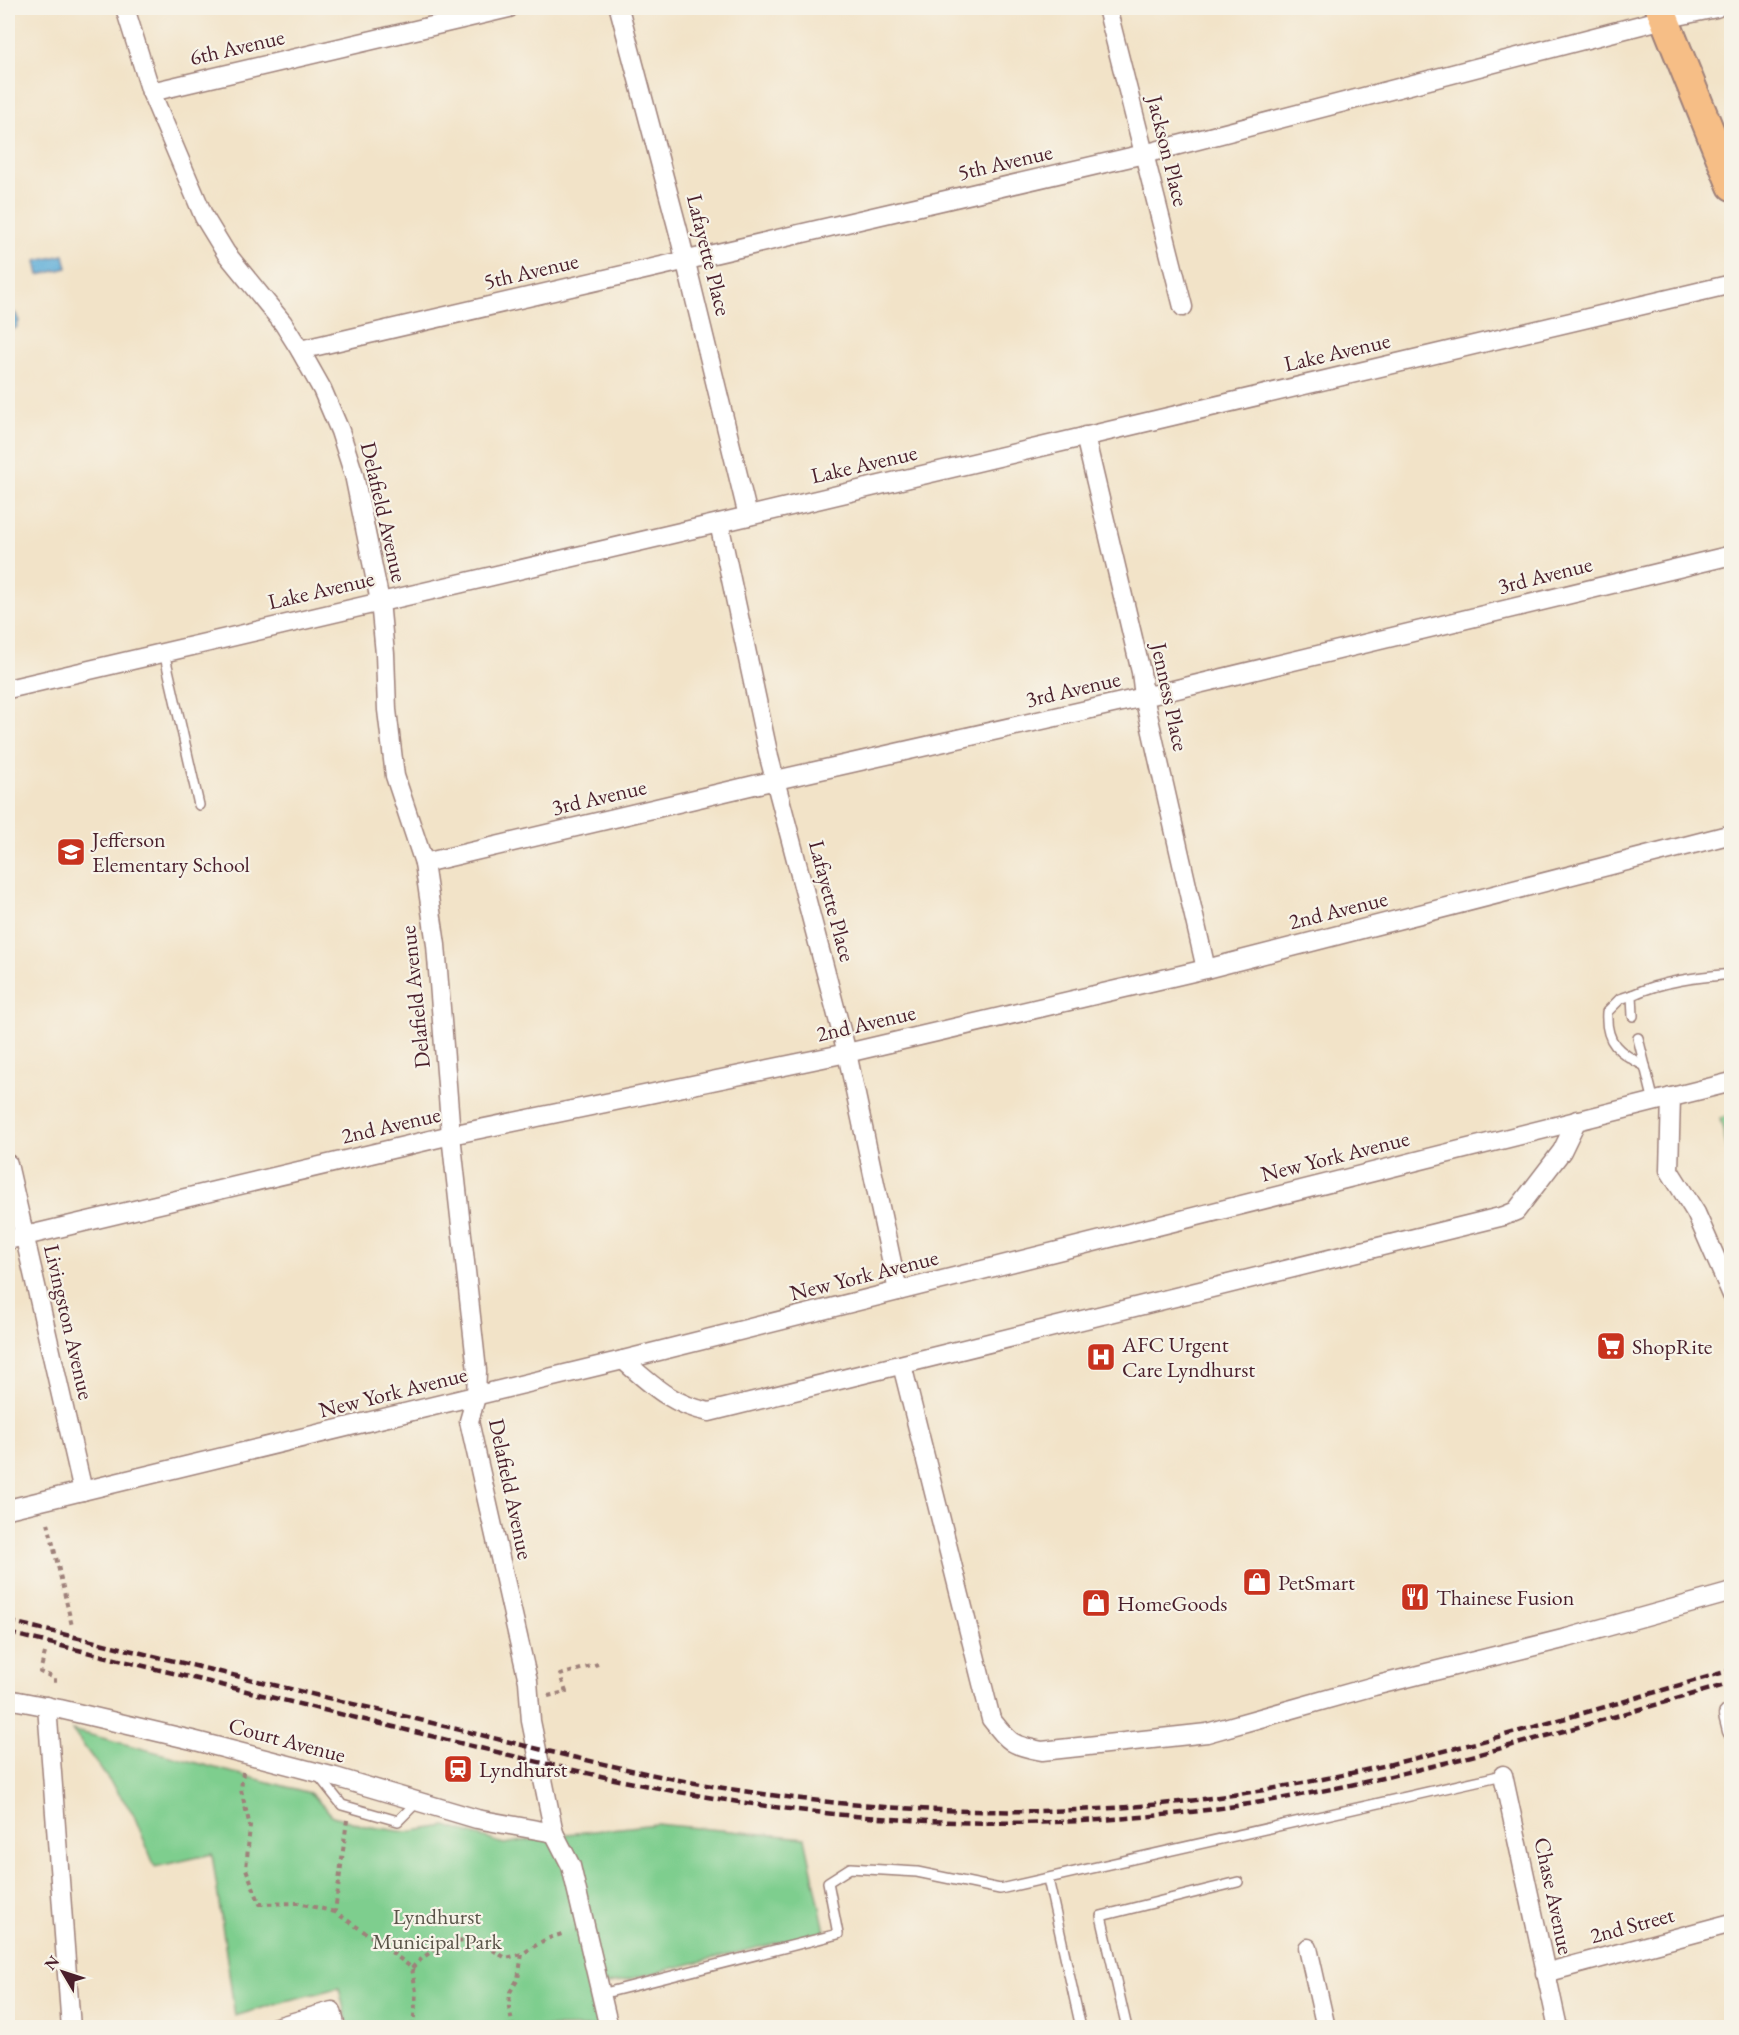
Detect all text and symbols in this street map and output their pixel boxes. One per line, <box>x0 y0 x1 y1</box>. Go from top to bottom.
street label: 6th Avenue <box>187 22 288 72</box>
street label: Jackson Place <box>1140 91 1196 210</box>
street label: 5th Avenue <box>955 137 1056 187</box>
street label: Lafayette Place <box>680 191 738 319</box>
street label: 5th Avenue <box>481 246 582 296</box>
street label: Lake Avenue <box>1281 326 1393 378</box>
street label: Lake Avenue <box>808 438 920 490</box>
street label: Delafield Avenue <box>354 439 414 585</box>
street label: 3rd Avenue <box>1495 549 1596 601</box>
street label: Lake Avenue <box>265 564 377 616</box>
street label: Jenness Place <box>1144 638 1196 754</box>
street label: 3rd Avenue <box>1023 664 1124 714</box>
street label: 3rd Avenue <box>549 772 650 822</box>
place label: Jefferson Elementary School <box>90 825 250 879</box>
school or university icon: Jefferson Elementary School <box>55 836 87 868</box>
street label: Lafayette Place <box>802 837 862 965</box>
street label: 2nd Avenue <box>1286 884 1391 936</box>
street label: Delafield Avenue <box>393 924 437 1070</box>
street label: 2nd Avenue <box>814 997 919 1048</box>
street label: 2nd Avenue <box>339 1099 444 1150</box>
street label: New York Avenue <box>1258 1123 1413 1188</box>
street label: Livingston Avenue <box>37 1242 101 1403</box>
street label: New York Avenue <box>787 1242 942 1307</box>
place label: AFC Urgent Care Lyndhurst <box>1121 1330 1255 1384</box>
supermarket icon: ShopRite <box>1595 1330 1627 1362</box>
place label: ShopRite <box>1632 1332 1713 1361</box>
hospital icon: AFC Urgent Care Lyndhurst <box>1085 1341 1117 1373</box>
street label: New York Avenue <box>316 1359 471 1424</box>
street label: Delafield Avenue <box>482 1416 540 1562</box>
shop icon: PetSmart <box>1241 1566 1273 1598</box>
place label: PetSmart <box>1278 1568 1355 1597</box>
restaurant icon: Thainese Fusion <box>1399 1581 1431 1613</box>
place label: Thainese Fusion <box>1436 1583 1575 1612</box>
shop icon: HomeGoods <box>1080 1587 1112 1619</box>
place label: HomeGoods <box>1117 1589 1227 1618</box>
street label: Court Avenue <box>225 1710 349 1770</box>
station icon: Lyndhurst <box>442 1753 474 1785</box>
place label: Lyndhurst <box>479 1755 568 1784</box>
street label: Chase Avenue <box>1527 1835 1581 1958</box>
street label: 2nd Street <box>1587 1900 1677 1950</box>
park label: Lyndhurst Municipal Park <box>372 1902 503 1956</box>
north arrow <box>33 1942 93 2002</box>
text: N <box>39 1951 64 1975</box>

